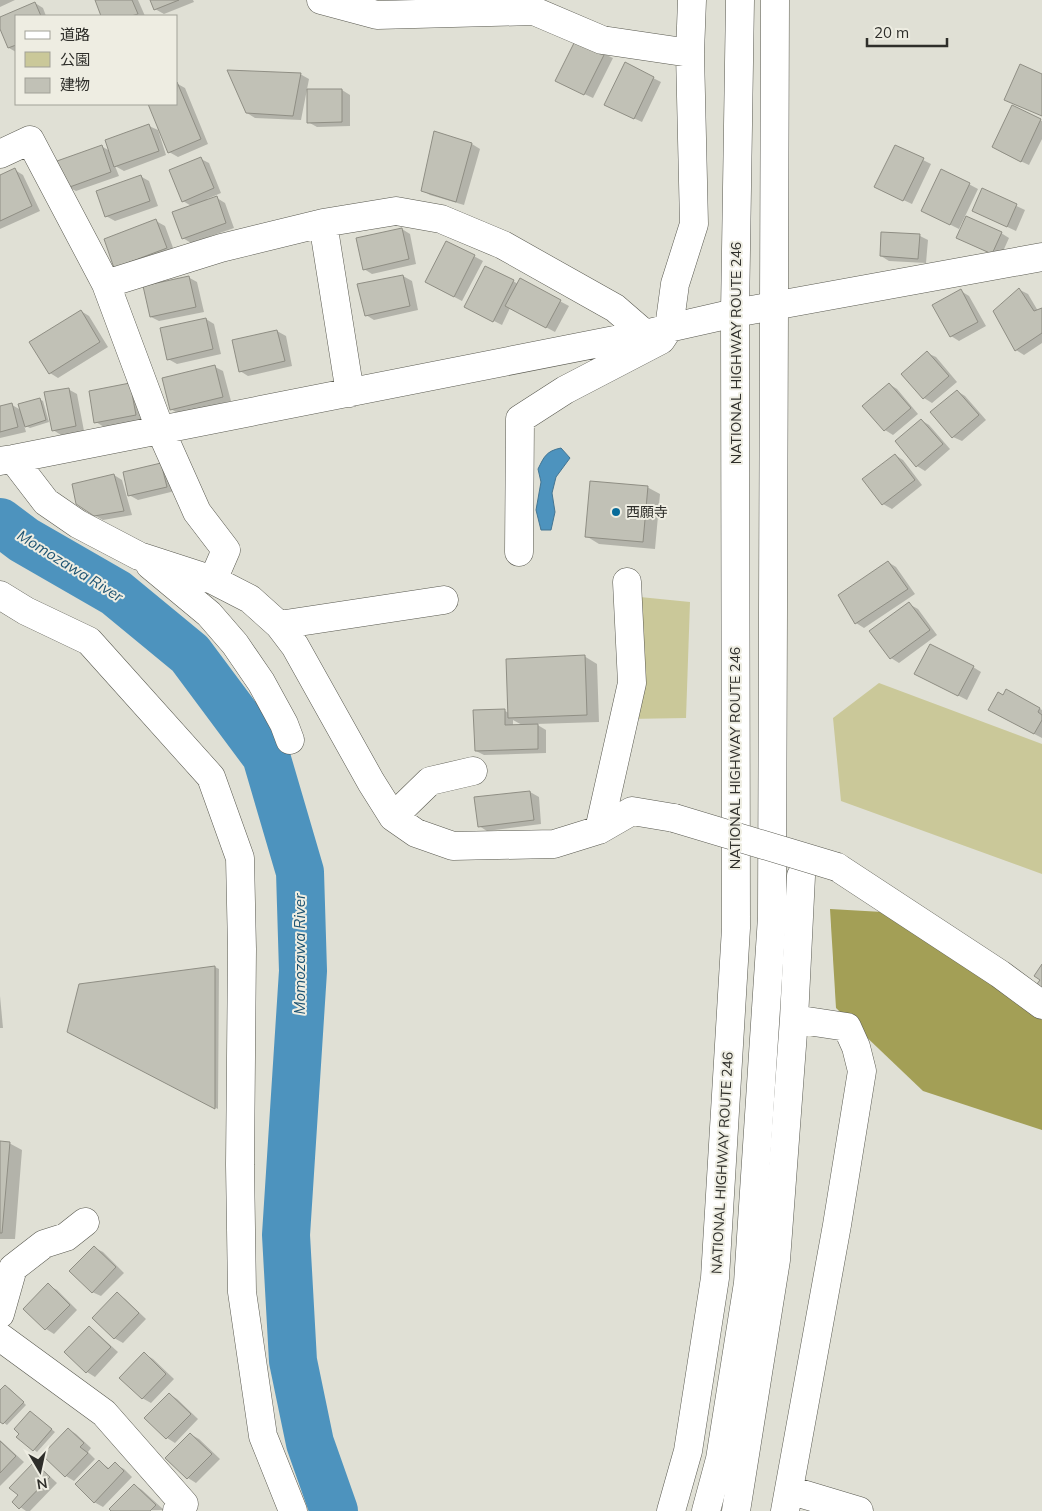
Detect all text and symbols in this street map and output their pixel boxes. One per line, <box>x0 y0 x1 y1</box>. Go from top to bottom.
legend <box>15 15 178 105</box>
scale bar <box>867 15 947 47</box>
text: 20 m <box>874 23 909 42</box>
text: 道路 <box>60 25 90 44</box>
text: 公園 <box>60 50 90 69</box>
text: 建物 <box>60 75 90 94</box>
street label: NATIONAL HIGHWAY ROUTE 246 <box>727 242 745 464</box>
place label: 西願寺 <box>626 503 668 521</box>
marker: 西願寺 <box>610 506 622 518</box>
water label: Momozawa River <box>14 525 127 606</box>
street label: NATIONAL HIGHWAY ROUTE 246 <box>726 647 744 869</box>
water label: Momozawa River <box>290 893 309 1014</box>
street label: NATIONAL HIGHWAY ROUTE 246 <box>707 1051 737 1275</box>
north arrow <box>15 1446 65 1496</box>
text: N <box>35 1474 49 1494</box>

